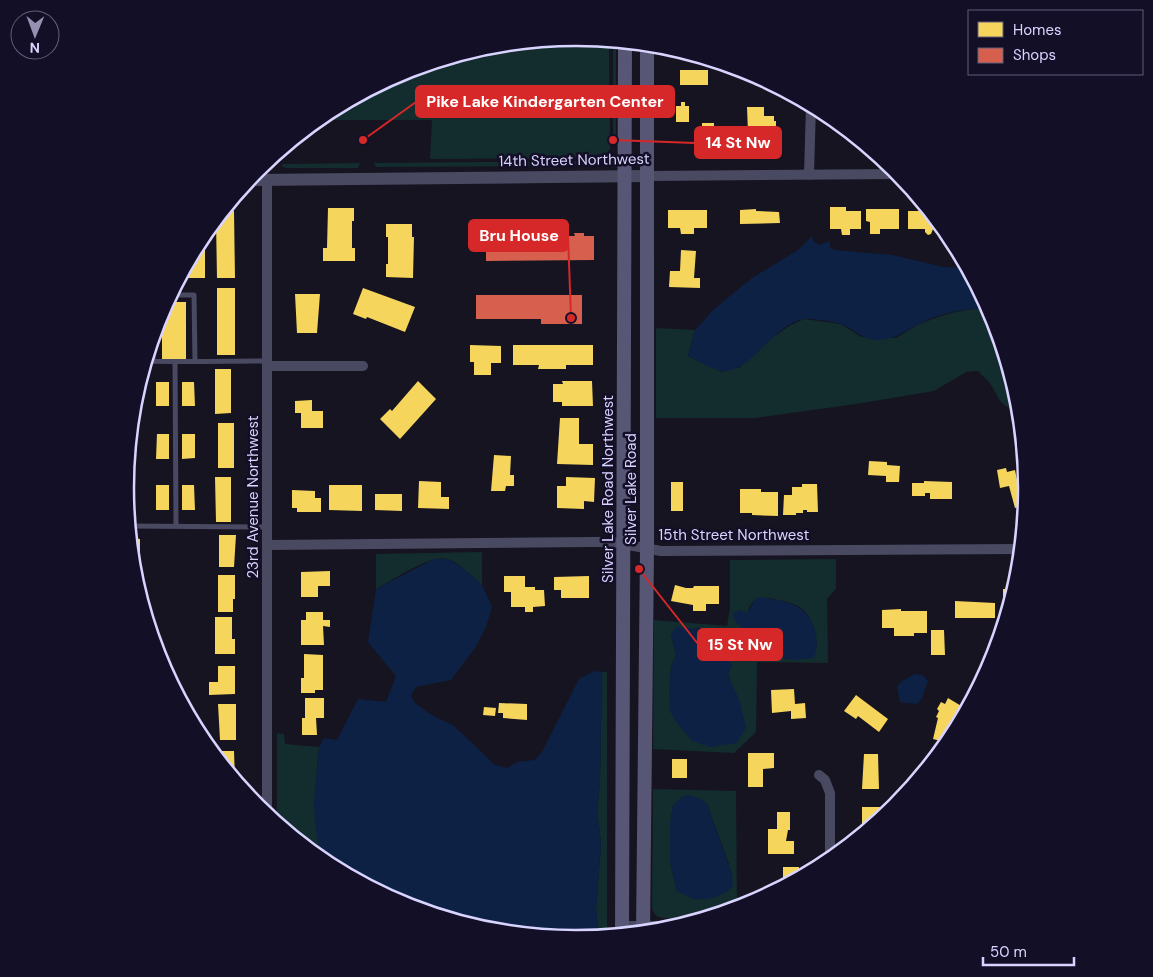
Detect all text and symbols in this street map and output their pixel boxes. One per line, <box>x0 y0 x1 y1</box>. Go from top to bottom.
north arrow <box>10 10 60 60</box>
legend <box>968 10 1143 75</box>
text: Homes <box>1013 20 1062 40</box>
text: N <box>30 39 40 57</box>
text: Shops <box>1013 45 1056 65</box>
callout: Pike Lake Kindergarten Center <box>416 86 674 117</box>
text: Pike Lake Kindergarten Center <box>426 91 664 112</box>
callout: 14 St Nw <box>695 127 781 158</box>
text: 14 St Nw <box>705 132 771 153</box>
street label: 14th Street Northwest <box>498 149 650 171</box>
callout: Bru House <box>469 220 568 251</box>
text: Bru House <box>479 225 559 246</box>
street label: Silver Lake Road Northwest <box>598 395 618 583</box>
street label: 23rd Avenue Northwest <box>243 415 263 579</box>
street label: Silver Lake Road <box>621 433 641 545</box>
street label: 15th Street Northwest <box>659 525 810 545</box>
callout: 15 St Nw <box>698 629 782 660</box>
text: 15 St Nw <box>708 634 772 655</box>
scale bar <box>983 934 1074 966</box>
text: 50 m <box>990 942 1027 962</box>

